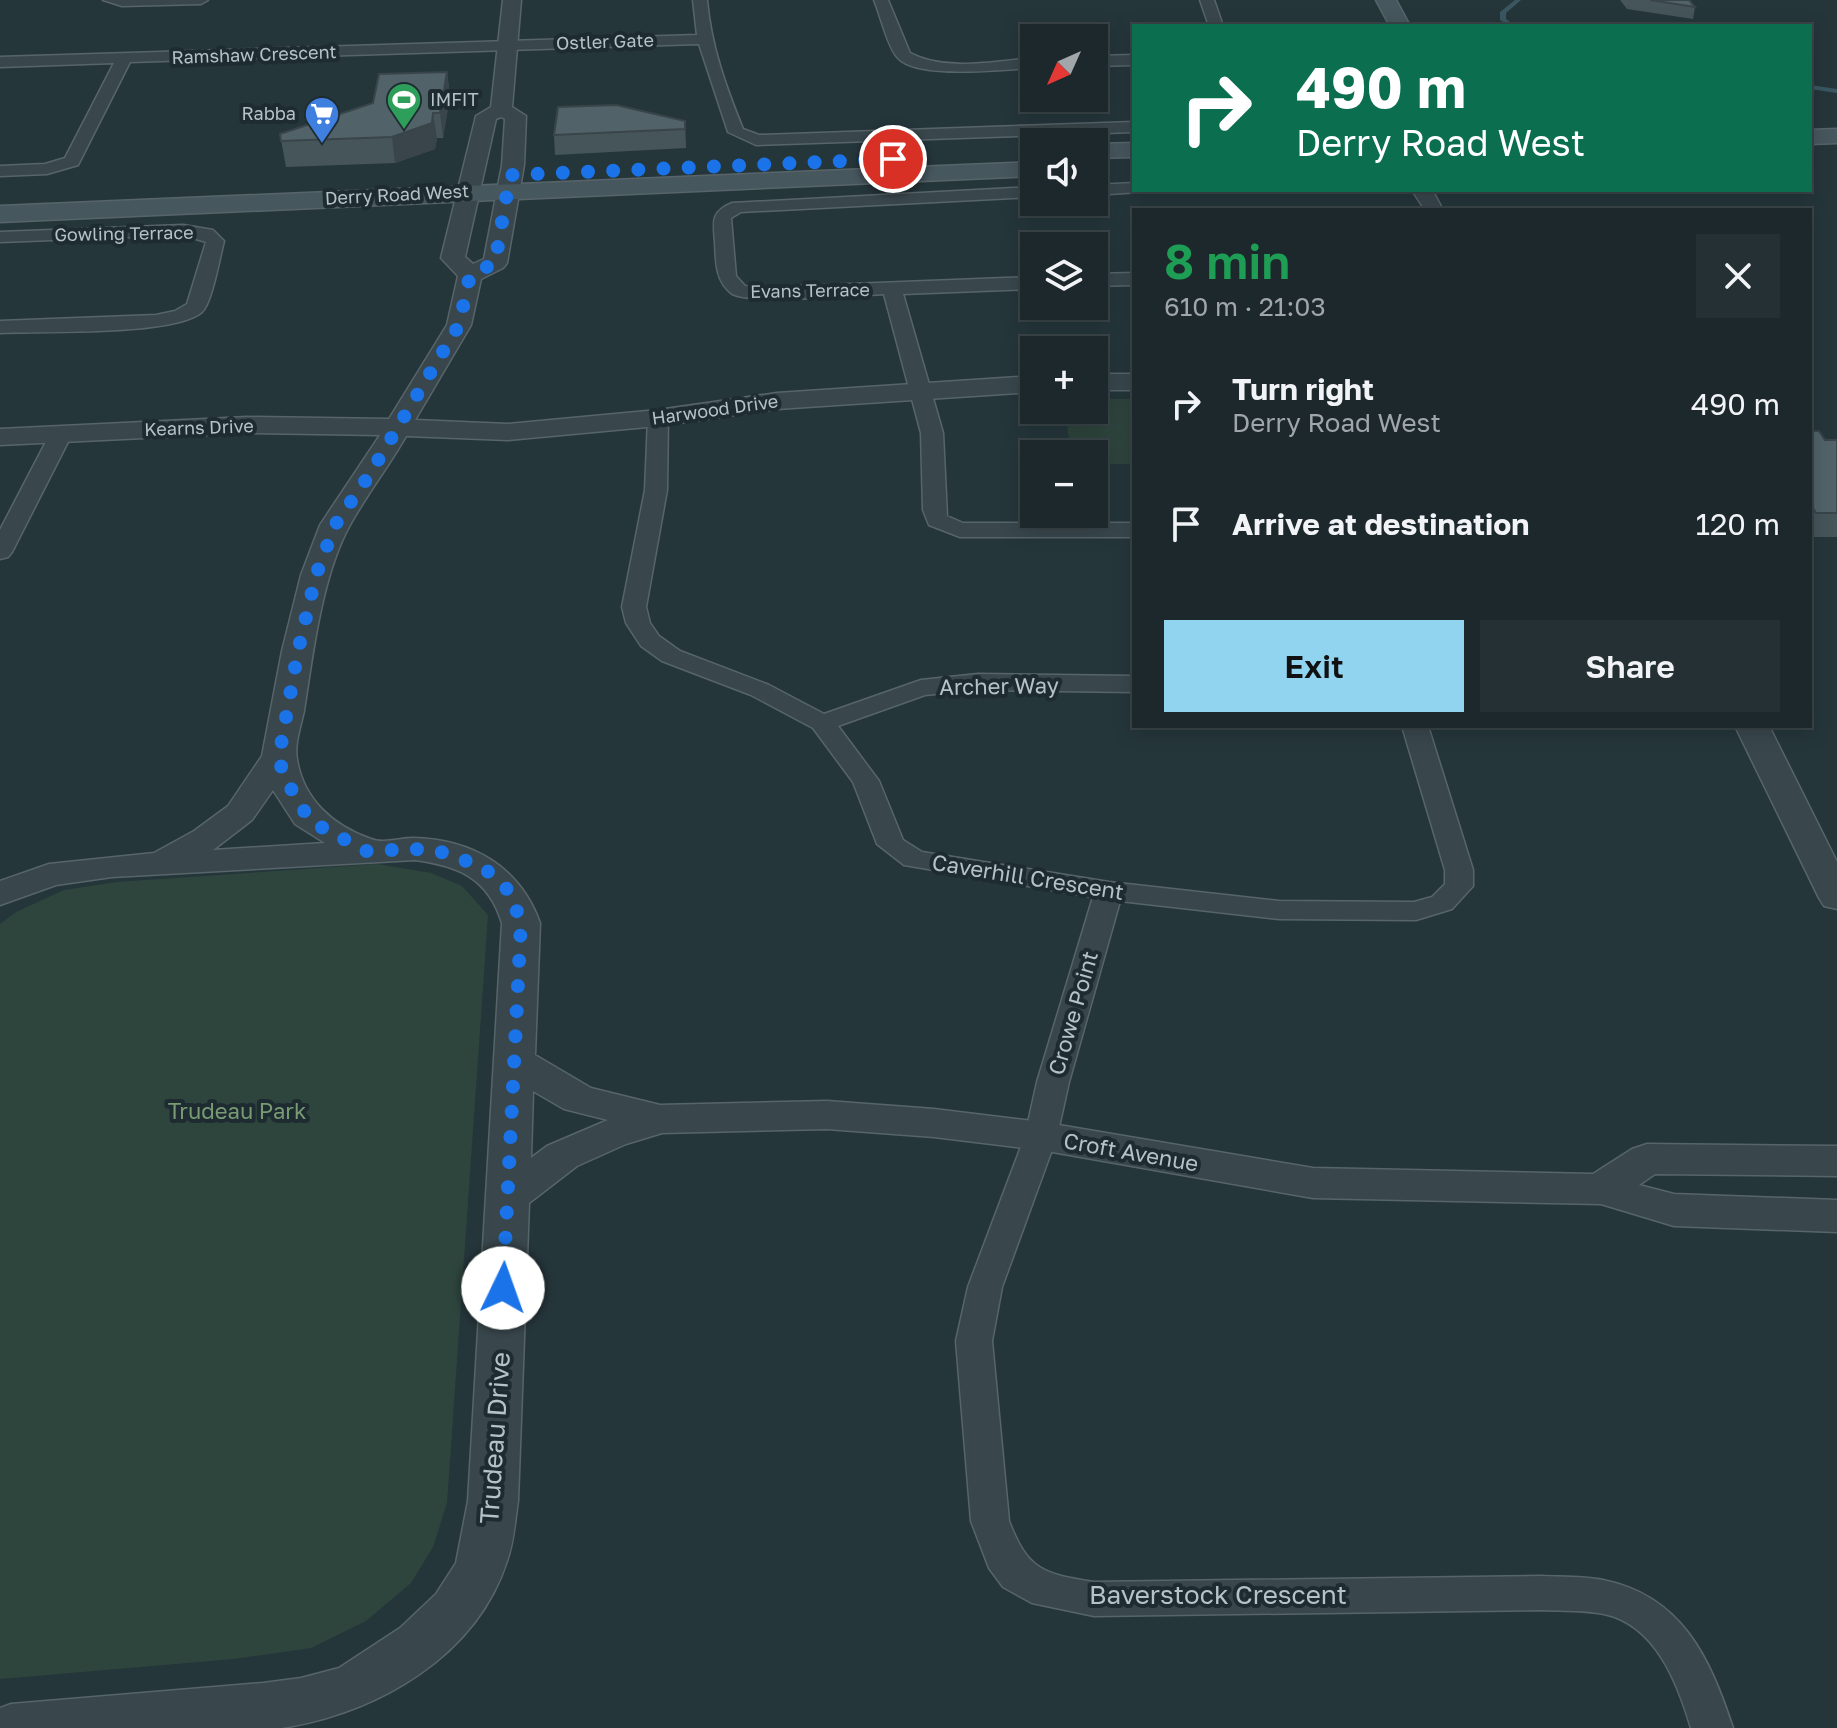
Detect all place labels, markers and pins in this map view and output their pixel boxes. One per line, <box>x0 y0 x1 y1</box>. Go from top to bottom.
sports icon: IMFIT <box>385 81 423 131</box>
place label: IMFIT <box>430 88 479 110</box>
supermarket icon: Rabba <box>303 95 341 145</box>
place label: Rabba <box>241 102 296 124</box>
pin <box>859 125 927 193</box>

